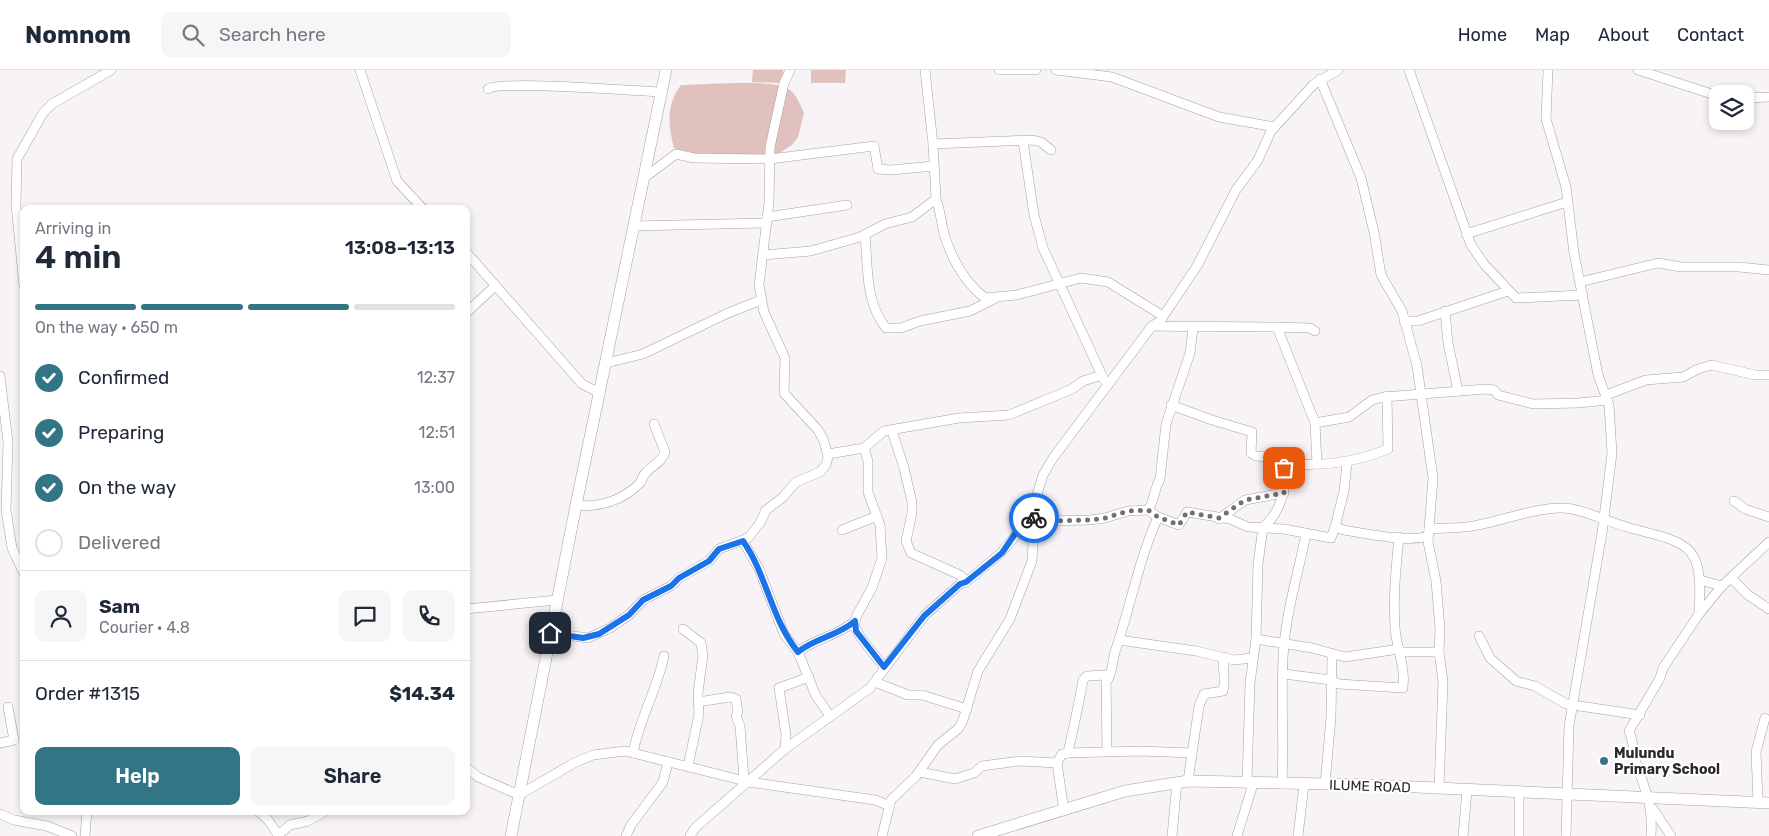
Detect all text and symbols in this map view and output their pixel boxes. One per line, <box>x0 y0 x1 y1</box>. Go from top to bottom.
search box <box>161 12 511 57</box>
text: Nomnom <box>25 21 131 49</box>
icon: search <box>179 21 207 49</box>
text: Search here <box>219 23 326 46</box>
text: Home <box>1458 24 1507 46</box>
text: Map <box>1535 24 1570 46</box>
text: About <box>1598 24 1649 46</box>
text: Contact <box>1677 24 1744 46</box>
map controls <box>1709 85 1754 130</box>
button: layers <box>1709 85 1754 130</box>
text: Arriving in <box>35 219 111 238</box>
text: 13:08–13:13 <box>345 236 455 259</box>
text: 4 min <box>35 238 122 276</box>
text: On the way · 650 m <box>35 318 178 337</box>
icon: check <box>35 364 63 392</box>
text: Confirmed <box>78 366 169 389</box>
text: 12:37 <box>417 368 455 387</box>
icon: check <box>35 419 63 447</box>
text: Preparing <box>78 421 164 444</box>
text: 12:51 <box>419 423 455 442</box>
pin <box>1263 447 1305 489</box>
icon: bag <box>1270 454 1298 482</box>
icon: check <box>35 474 63 502</box>
text: On the way <box>78 476 176 499</box>
text: 13:00 <box>414 478 455 497</box>
courier <box>1009 493 1059 543</box>
icon: bike <box>1020 504 1048 532</box>
text: Delivered <box>78 531 161 554</box>
button: person <box>35 590 87 642</box>
button: chat <box>339 590 391 642</box>
button: phone <box>403 590 455 642</box>
text: Sam <box>99 595 140 618</box>
pin <box>529 612 571 654</box>
text: Courier · 4.8 <box>99 618 190 637</box>
icon: home <box>536 619 564 647</box>
text: Order #1315 <box>35 682 140 705</box>
text: $14.34 <box>389 682 455 705</box>
place label: Mulundu Primary School <box>1614 745 1720 778</box>
button: Help <box>35 747 240 805</box>
button: Share <box>250 747 455 805</box>
marker: Mulundu Primary School <box>1598 755 1610 767</box>
street label: ILUME ROAD <box>1329 777 1411 796</box>

